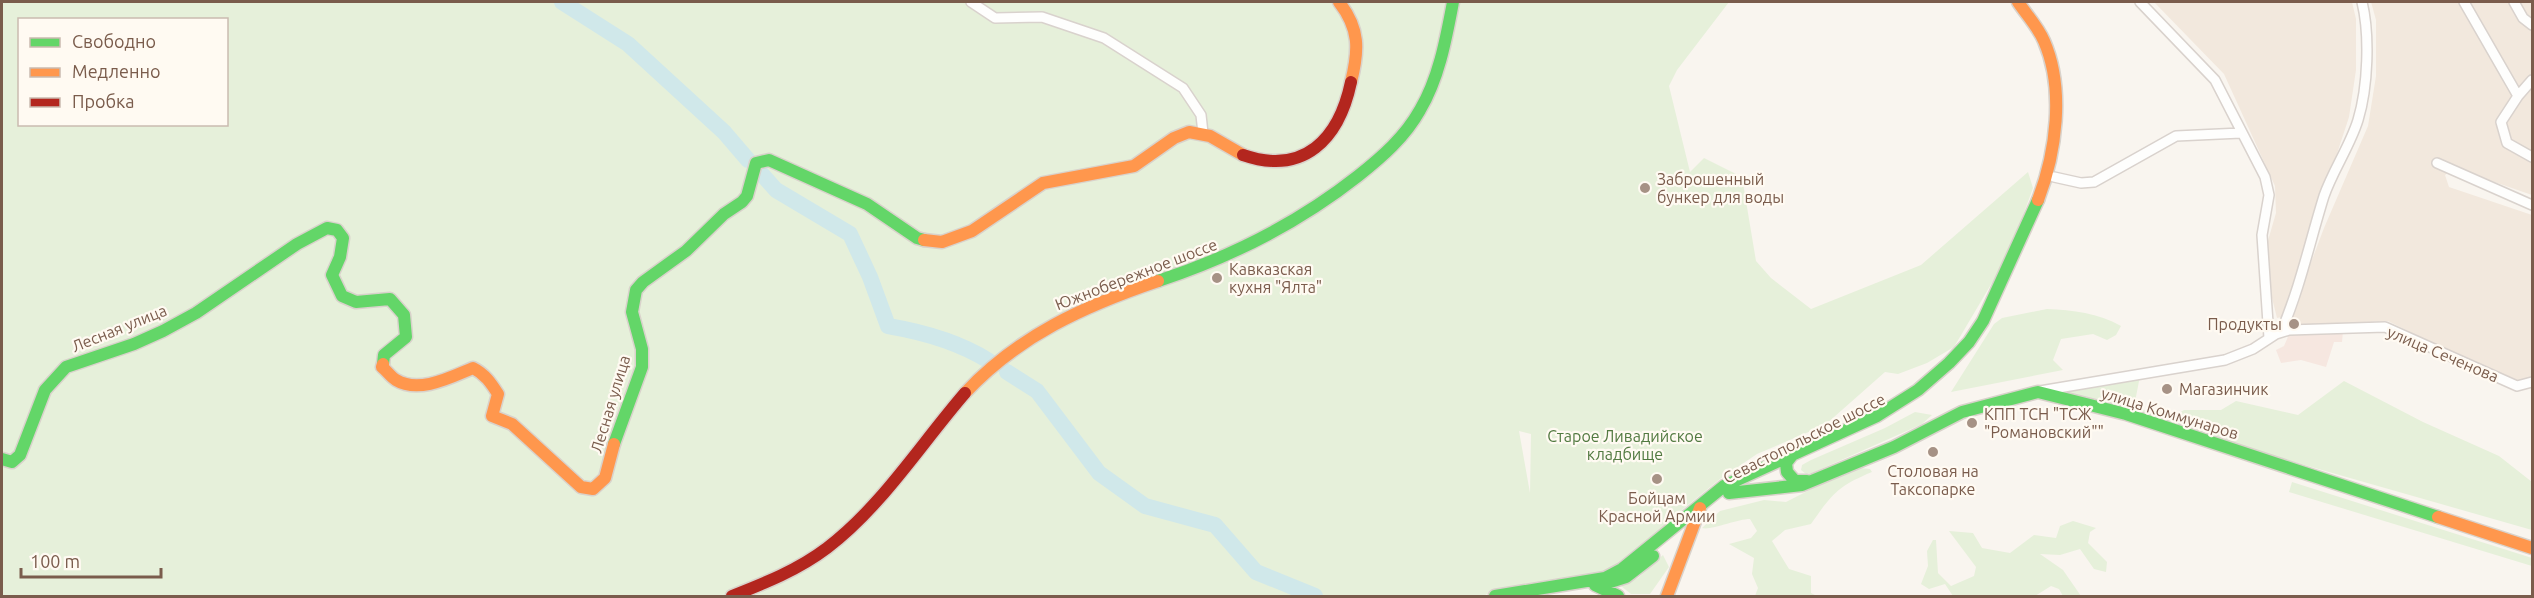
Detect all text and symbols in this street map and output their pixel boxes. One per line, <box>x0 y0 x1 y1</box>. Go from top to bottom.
legend <box>18 18 228 126</box>
text: Свободно <box>72 31 156 51</box>
text: Медленно <box>72 61 161 81</box>
text: Пробка <box>72 91 135 111</box>
place label: Заброшенный бункер для воды <box>1657 170 1784 206</box>
marker: Заброшенный бункер для воды <box>1638 181 1652 195</box>
street label: Южнобережное шоссе <box>1052 235 1220 313</box>
place label: Кавказская кухня "Ялта" <box>1229 260 1322 296</box>
marker: Кавказская кухня "Ялта" <box>1210 271 1224 285</box>
street label: Лесная улица <box>69 301 169 355</box>
place label: Продукты <box>2207 315 2282 333</box>
marker: Продукты <box>2287 317 2301 331</box>
street label: улица Сеченова <box>2385 322 2501 386</box>
street label: Лесная улица <box>587 353 633 455</box>
place label: Магазинчик <box>2179 380 2268 398</box>
marker: Магазинчик <box>2160 382 2174 396</box>
street label: улица Коммунаров <box>2099 384 2241 442</box>
street label: Севастопольское шоссе <box>1720 389 1888 487</box>
place label: КПП ТСН "ТСЖ "Романовский"" <box>1984 405 2104 441</box>
marker: КПП ТСН "ТСЖ "Романовский"" <box>1965 416 1979 430</box>
park label: Старое Ливадийское кладбище <box>1547 427 1703 463</box>
marker: Столовая на Таксопарке <box>1926 445 1940 459</box>
place label: Столовая на Таксопарке <box>1887 462 1979 498</box>
marker: Бойцам Красной Армии <box>1650 472 1664 486</box>
place label: Бойцам Красной Армии <box>1599 489 1715 525</box>
scale bar <box>21 541 160 579</box>
text: 100 m <box>30 551 80 571</box>

